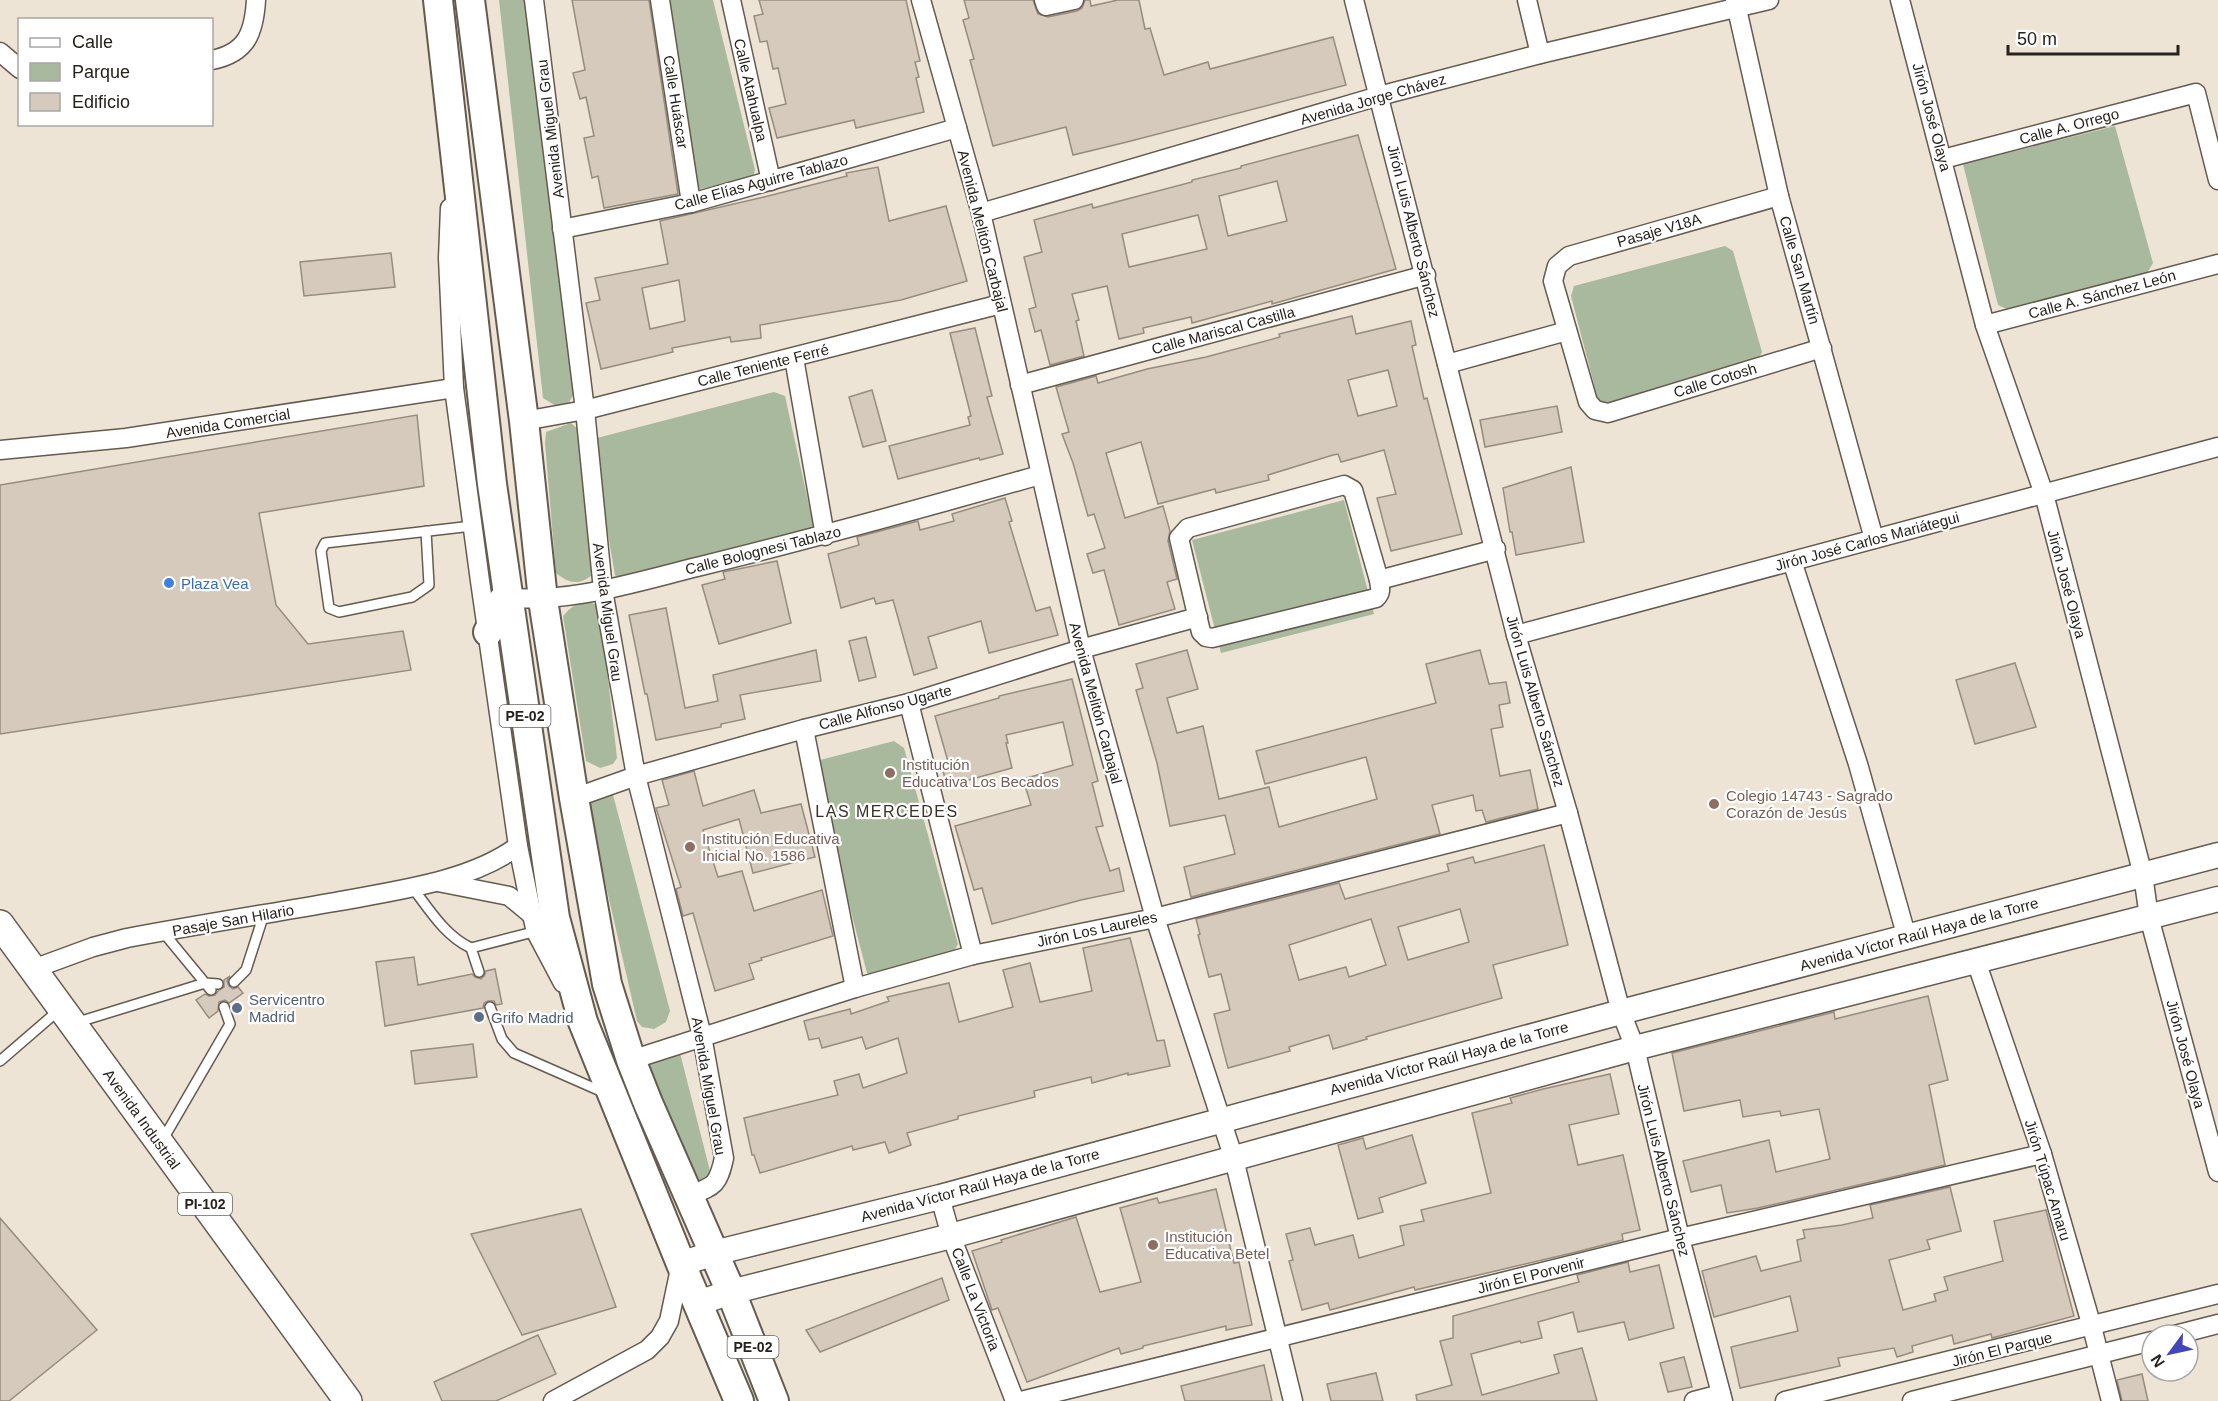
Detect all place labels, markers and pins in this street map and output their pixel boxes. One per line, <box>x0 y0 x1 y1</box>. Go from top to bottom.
place label: Plaza Vea <box>181 575 249 592</box>
marker: Plaza Vea <box>162 576 176 590</box>
place label: Institución Educativa Los Becados <box>902 756 1059 790</box>
marker: Institución Educativa Los Becados <box>883 766 897 780</box>
place label: Colegio 14743 - Sagrado Corazón de Jesús <box>1726 787 1893 821</box>
marker: Colegio 14743 - Sagrado Corazón de Jesús <box>1707 797 1721 811</box>
place label: Institución Educativa Inicial No. 1586 <box>702 830 840 864</box>
marker: Institución Educativa Inicial No. 1586 <box>683 840 697 854</box>
place label: Servicentro Madrid <box>249 991 325 1025</box>
marker: Servicentro Madrid <box>230 1001 244 1015</box>
place label: Grifo Madrid <box>491 1009 574 1026</box>
marker: Grifo Madrid <box>472 1010 486 1024</box>
place label: Institución Educativa Betel <box>1165 1228 1269 1262</box>
marker: Institución Educativa Betel <box>1146 1238 1160 1252</box>

